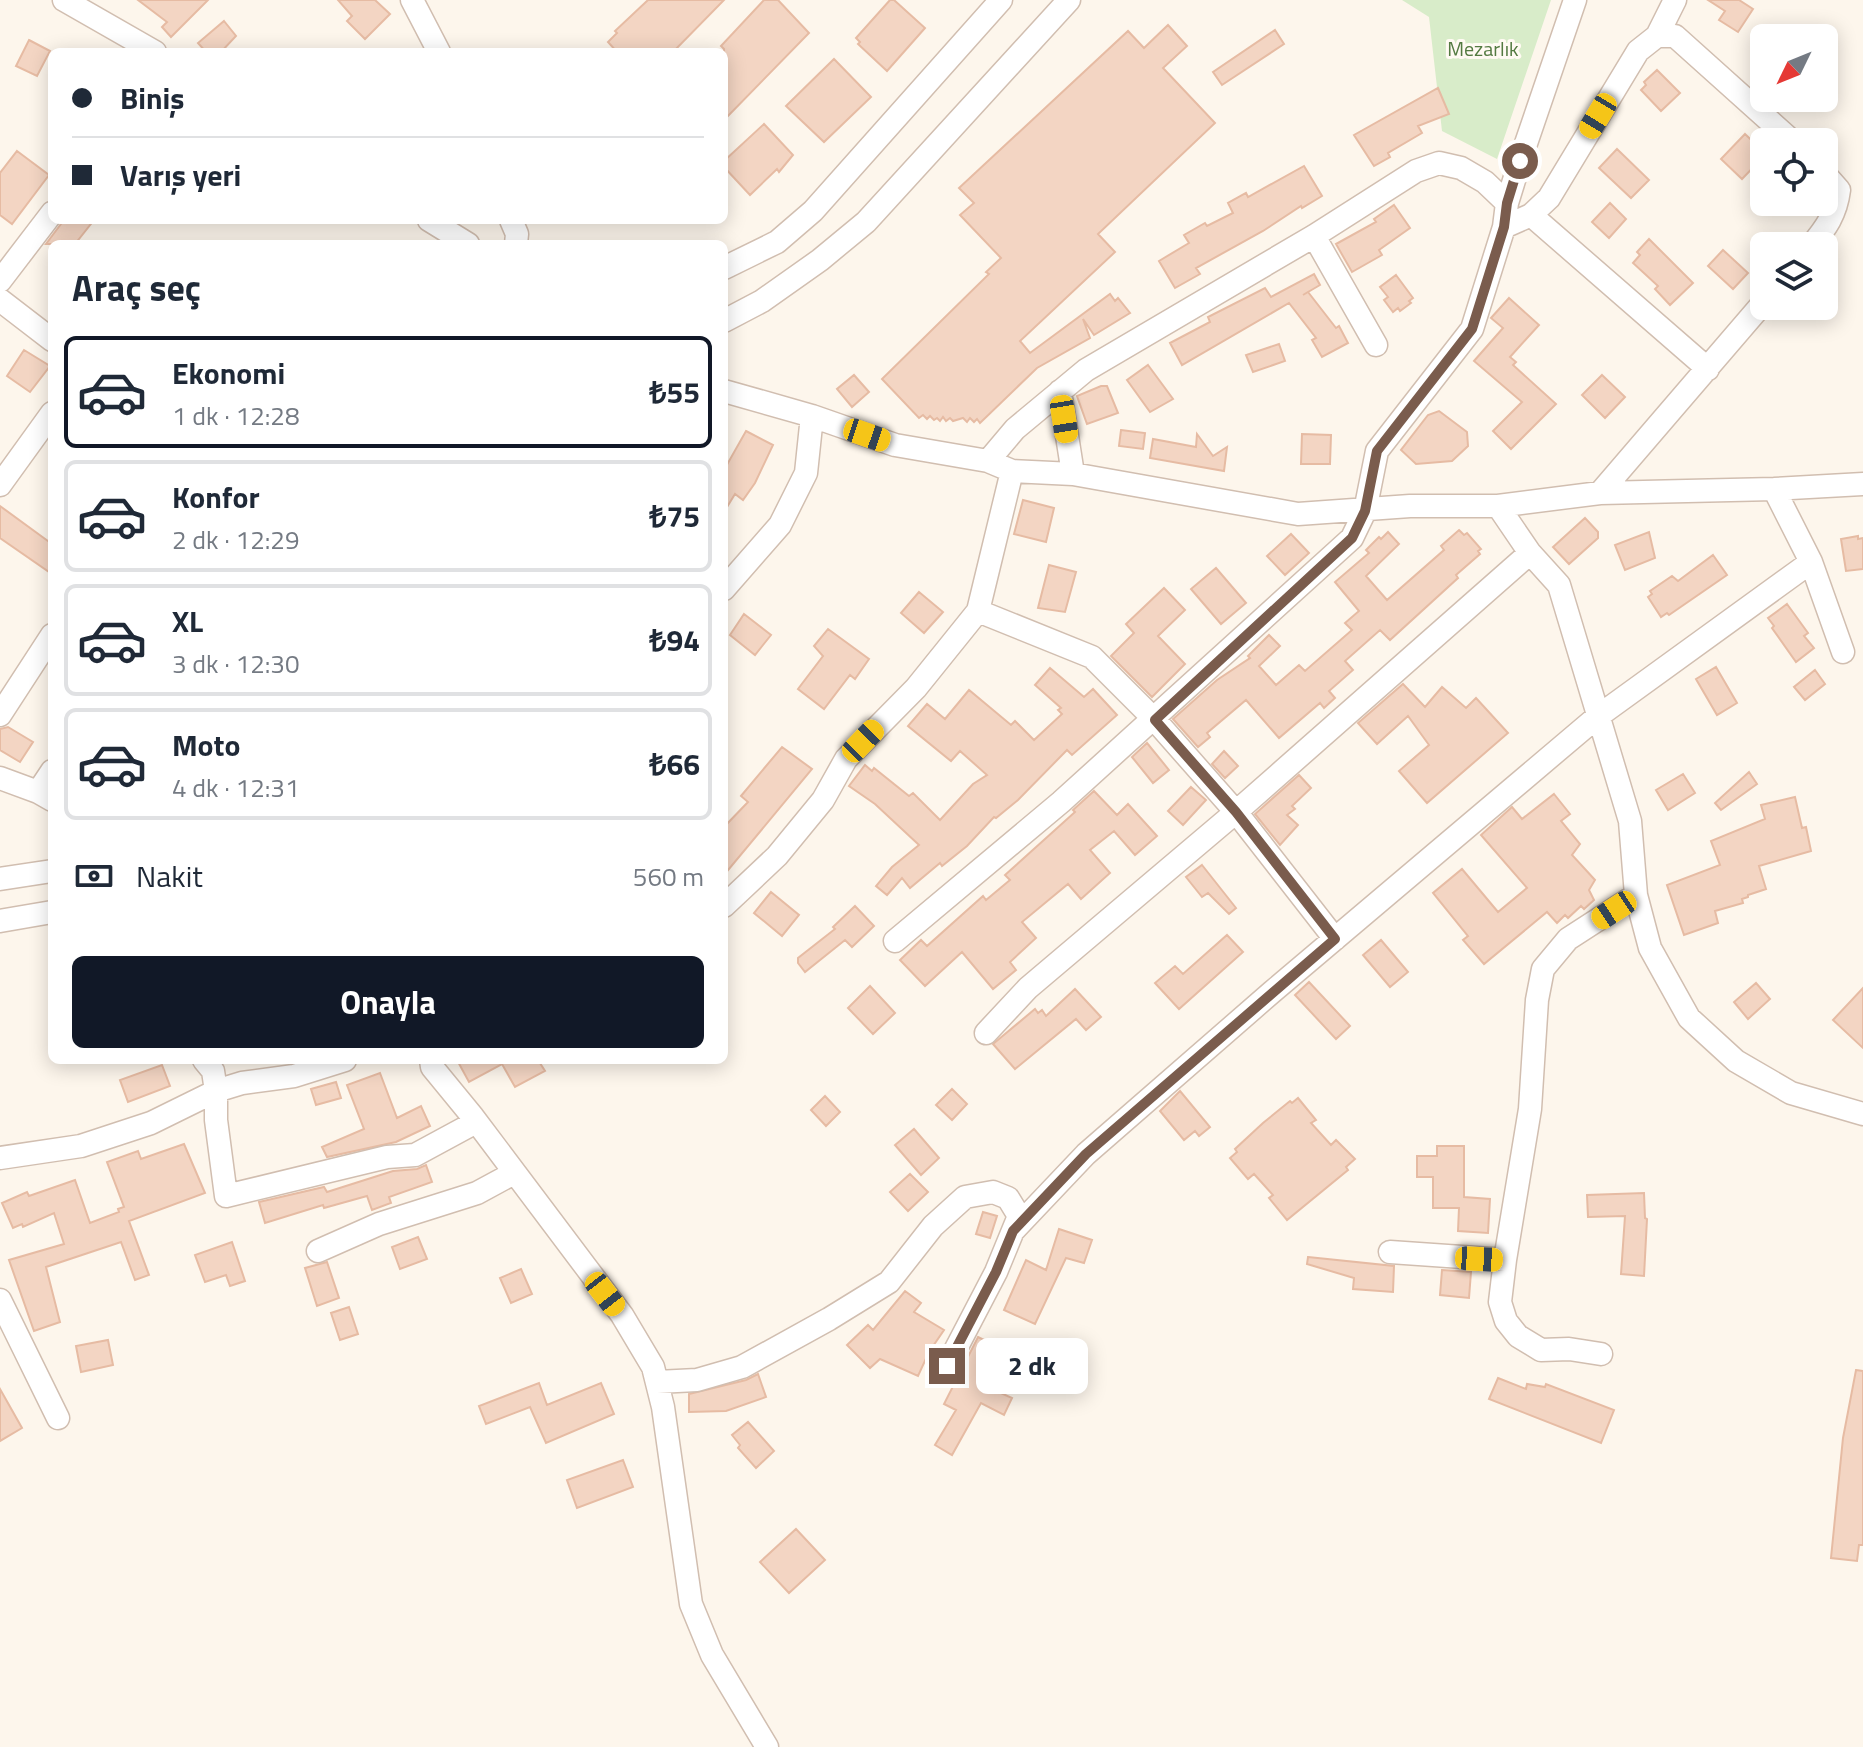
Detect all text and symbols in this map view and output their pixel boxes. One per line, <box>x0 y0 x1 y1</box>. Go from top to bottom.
north arrow <box>1750 24 1838 112</box>
map controls <box>1750 24 1838 320</box>
park label: Mezarlık <box>1447 33 1519 64</box>
text: Biniş <box>120 75 185 121</box>
car <box>1575 89 1621 143</box>
button: locate <box>1750 128 1838 216</box>
route start <box>1502 143 1538 179</box>
text: Varış yeri <box>120 152 241 198</box>
button: layers <box>1750 232 1838 320</box>
text: Araç seç <box>72 260 201 315</box>
text: Ekonomi <box>172 350 285 396</box>
icon: car <box>76 356 148 428</box>
text: ₺55 <box>649 369 700 415</box>
car <box>1048 393 1080 445</box>
text: 1 dk · 12:28 <box>172 396 299 435</box>
car <box>840 416 894 454</box>
text: Konfor <box>172 474 260 520</box>
icon: car <box>76 480 148 552</box>
text: ₺75 <box>649 493 700 539</box>
text: 2 dk · 12:29 <box>172 520 299 559</box>
text: XL <box>172 598 203 644</box>
icon: car <box>76 604 148 676</box>
text: ₺94 <box>649 617 700 663</box>
text: 3 dk · 12:30 <box>172 644 299 683</box>
car <box>838 715 888 767</box>
text: Moto <box>172 722 240 768</box>
icon: car <box>76 728 148 800</box>
text: ₺66 <box>649 741 700 787</box>
text: 4 dk · 12:31 <box>172 768 299 807</box>
text: Nakit <box>136 853 203 899</box>
icon: cash <box>72 854 116 898</box>
text: 560 m <box>633 857 704 896</box>
car <box>1587 887 1641 933</box>
button: Onayla <box>72 956 704 1048</box>
car <box>1454 1246 1504 1272</box>
car <box>581 1268 629 1320</box>
callout: 2 dk <box>975 1338 1087 1394</box>
text: 2 dk <box>1008 1346 1056 1385</box>
route end <box>929 1348 965 1384</box>

